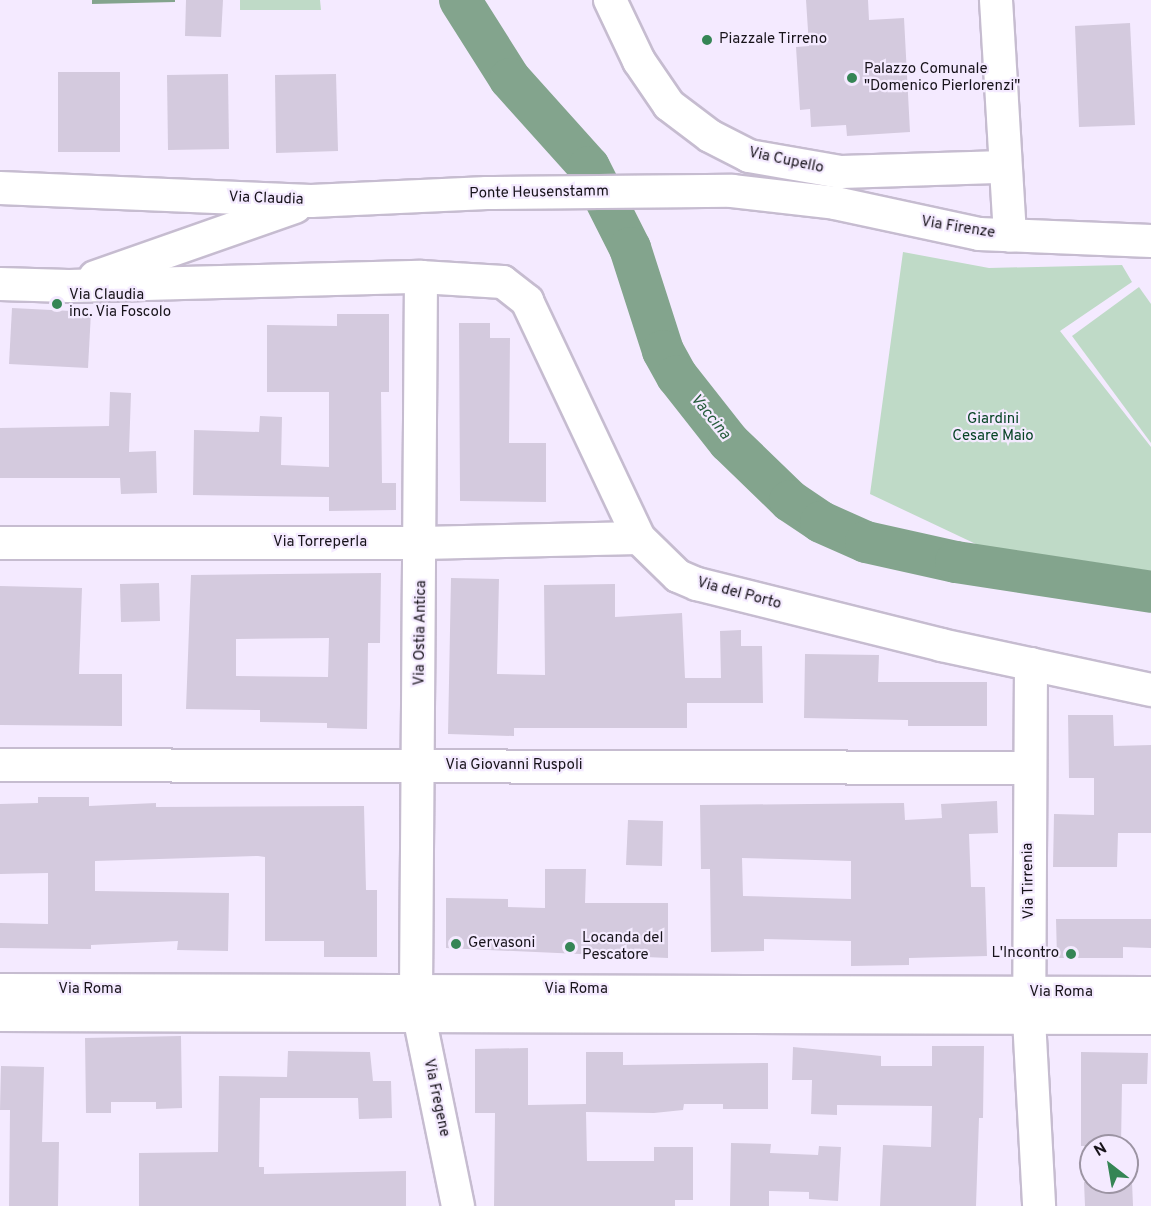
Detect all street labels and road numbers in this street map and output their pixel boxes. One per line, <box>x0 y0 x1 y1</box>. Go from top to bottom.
street label: Via Cupello <box>747 144 825 178</box>
street label: Ponte Heusenstamm <box>469 183 609 203</box>
street label: Via Claudia <box>228 189 304 209</box>
street label: Via Firenze <box>920 213 996 243</box>
street label: Via Torreperla <box>273 534 367 552</box>
street label: Via del Porto <box>695 574 783 614</box>
street label: Via Ostia Antica <box>411 580 431 686</box>
street label: Via Giovanni Ruspoli <box>445 757 583 775</box>
street label: Via Tirrenia <box>1019 842 1039 920</box>
street label: Via Roma <box>58 981 122 999</box>
street label: Via Roma <box>544 981 608 999</box>
street label: Via Roma <box>1029 984 1093 1002</box>
street label: Via Fregene <box>419 1057 453 1139</box>

